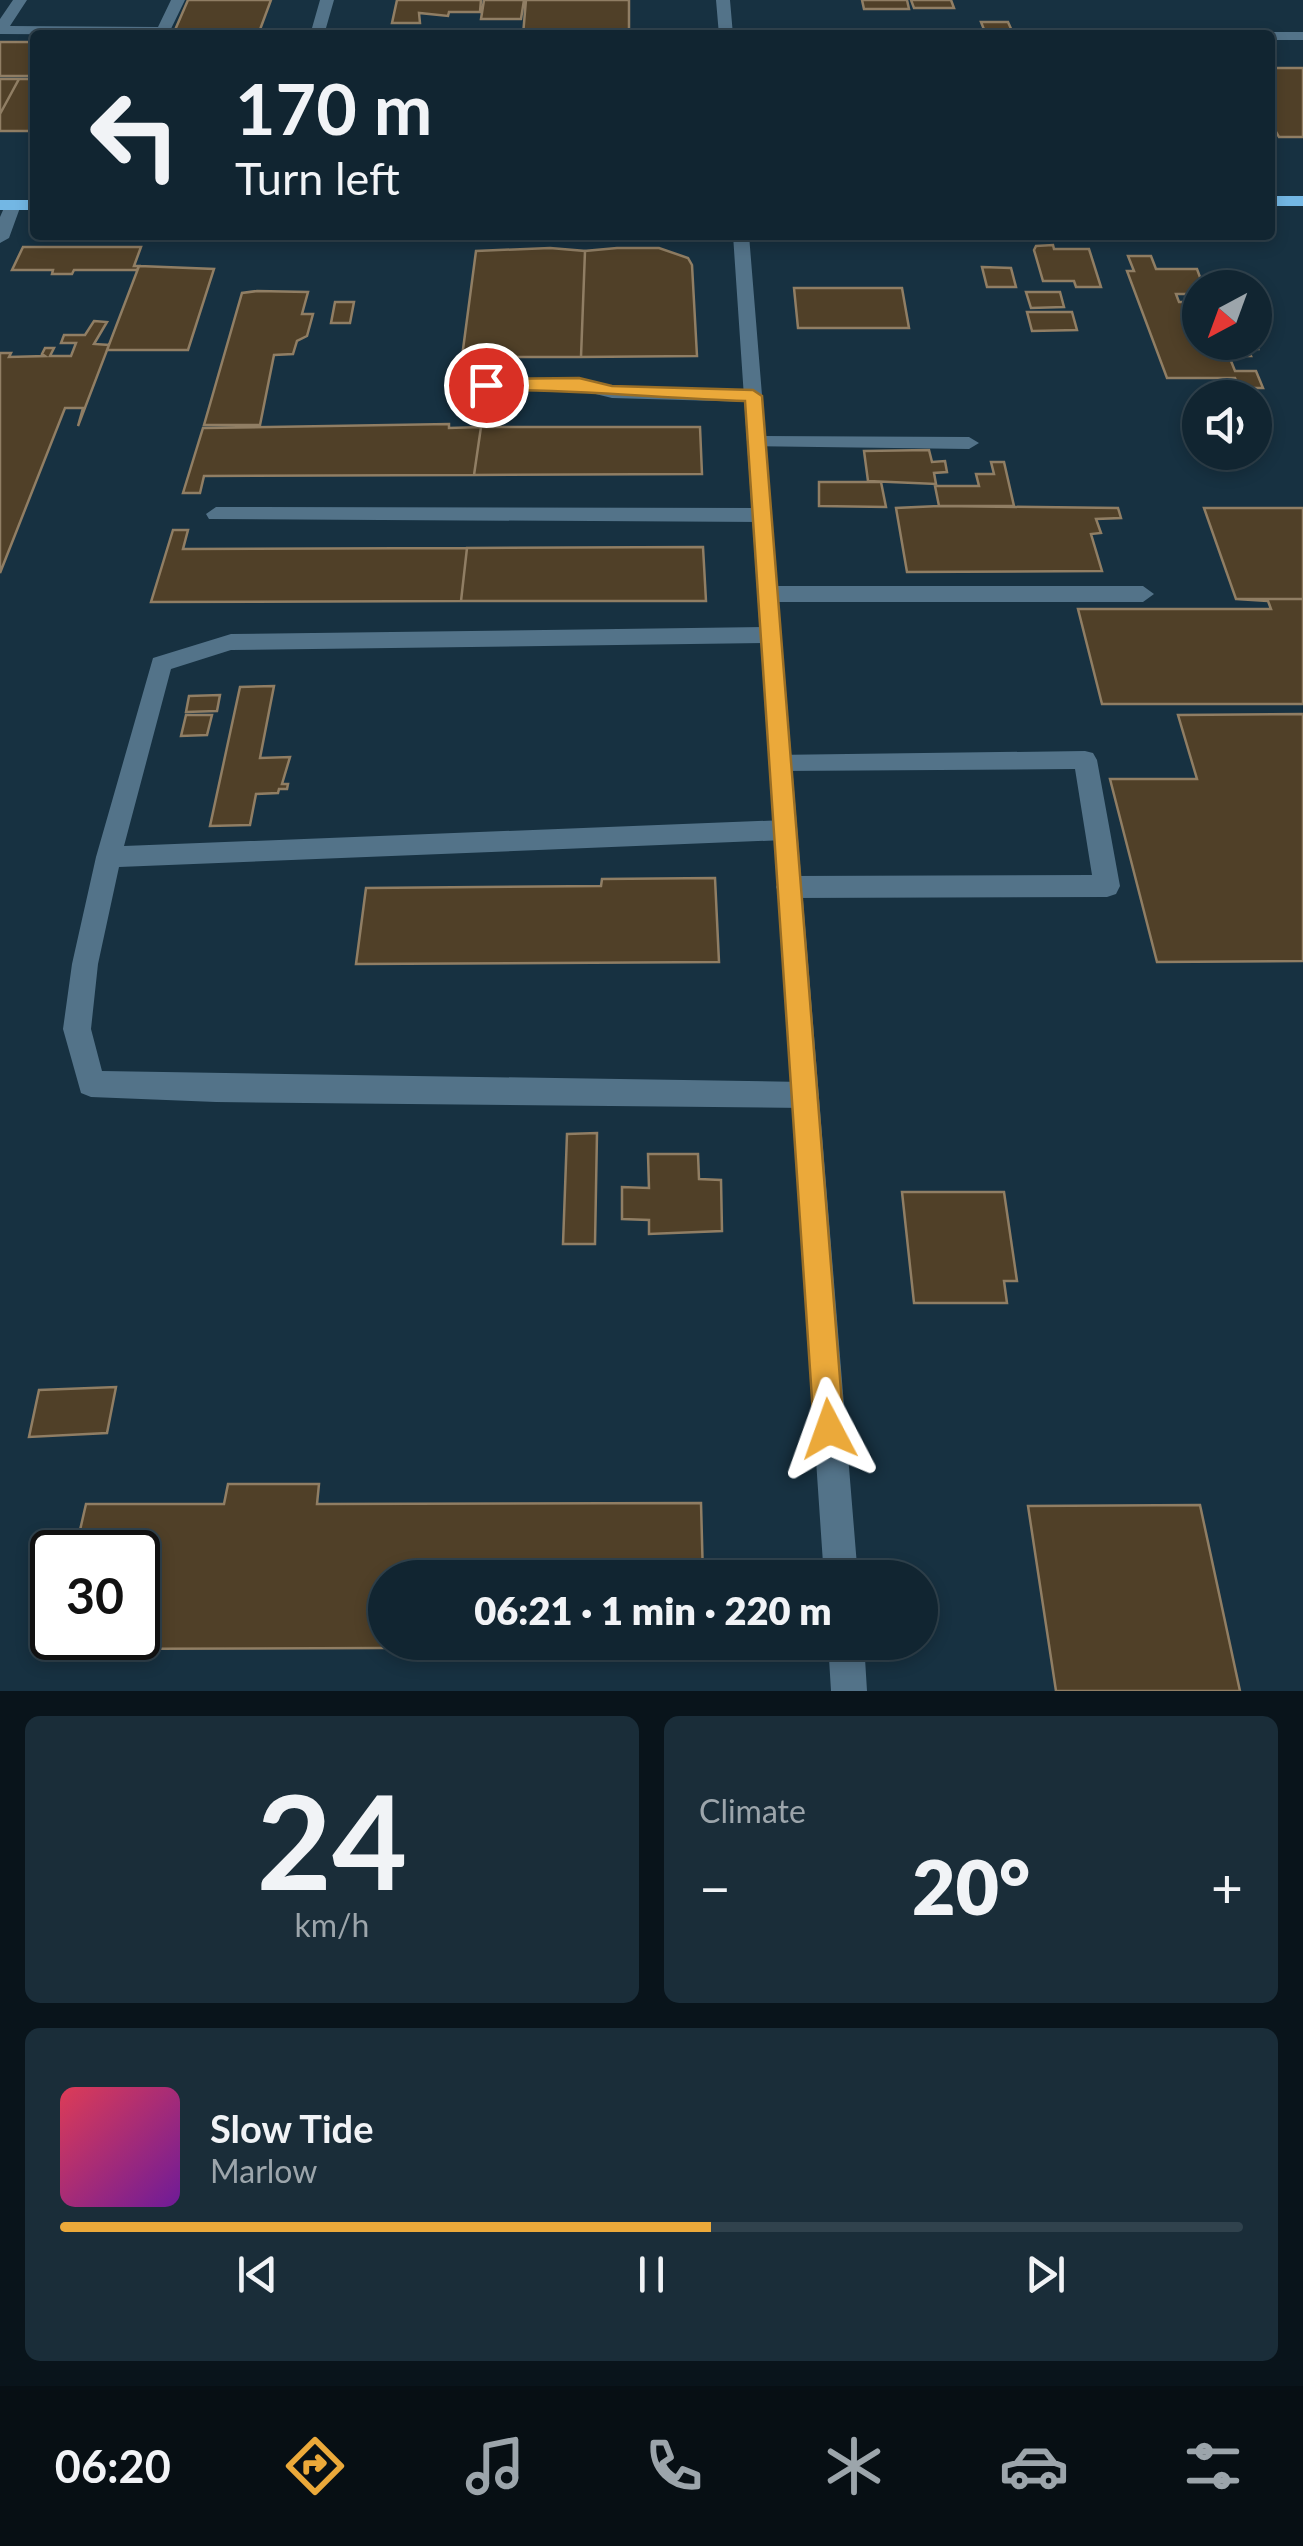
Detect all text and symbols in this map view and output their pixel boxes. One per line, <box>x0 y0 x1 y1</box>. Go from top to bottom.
text: 170 m <box>235 66 432 150</box>
icon: left <box>70 70 200 200</box>
text: Turn left <box>235 151 400 205</box>
north arrow <box>1182 270 1272 360</box>
map controls <box>1182 270 1272 470</box>
pin <box>444 343 529 428</box>
icon: arrive <box>459 358 514 413</box>
button: sound <box>1182 380 1272 470</box>
position arrow <box>777 1377 881 1481</box>
speed limit sign: 30 <box>30 1530 160 1660</box>
text: 06:21 · 1 min · 220 m <box>474 1587 832 1633</box>
text: 24 <box>257 1762 407 1918</box>
text: Climate <box>699 1791 806 1830</box>
text: 20° <box>912 1841 1030 1931</box>
text: − <box>699 1854 731 1920</box>
text: + <box>1211 1854 1243 1920</box>
text: km/h <box>295 1905 369 1944</box>
text: Slow Tide <box>210 2105 373 2151</box>
text: Marlow <box>210 2151 317 2190</box>
icon: previous <box>230 2247 285 2302</box>
icon: pause <box>624 2247 679 2302</box>
icon: next <box>1018 2247 1073 2302</box>
icon: directions <box>280 2431 350 2501</box>
icon: music <box>460 2431 530 2501</box>
icon: phone <box>639 2431 709 2501</box>
icon: climate <box>819 2431 889 2501</box>
icon: car <box>999 2431 1069 2501</box>
icon: filters <box>1178 2431 1248 2501</box>
text: 06:20 <box>55 2439 171 2493</box>

